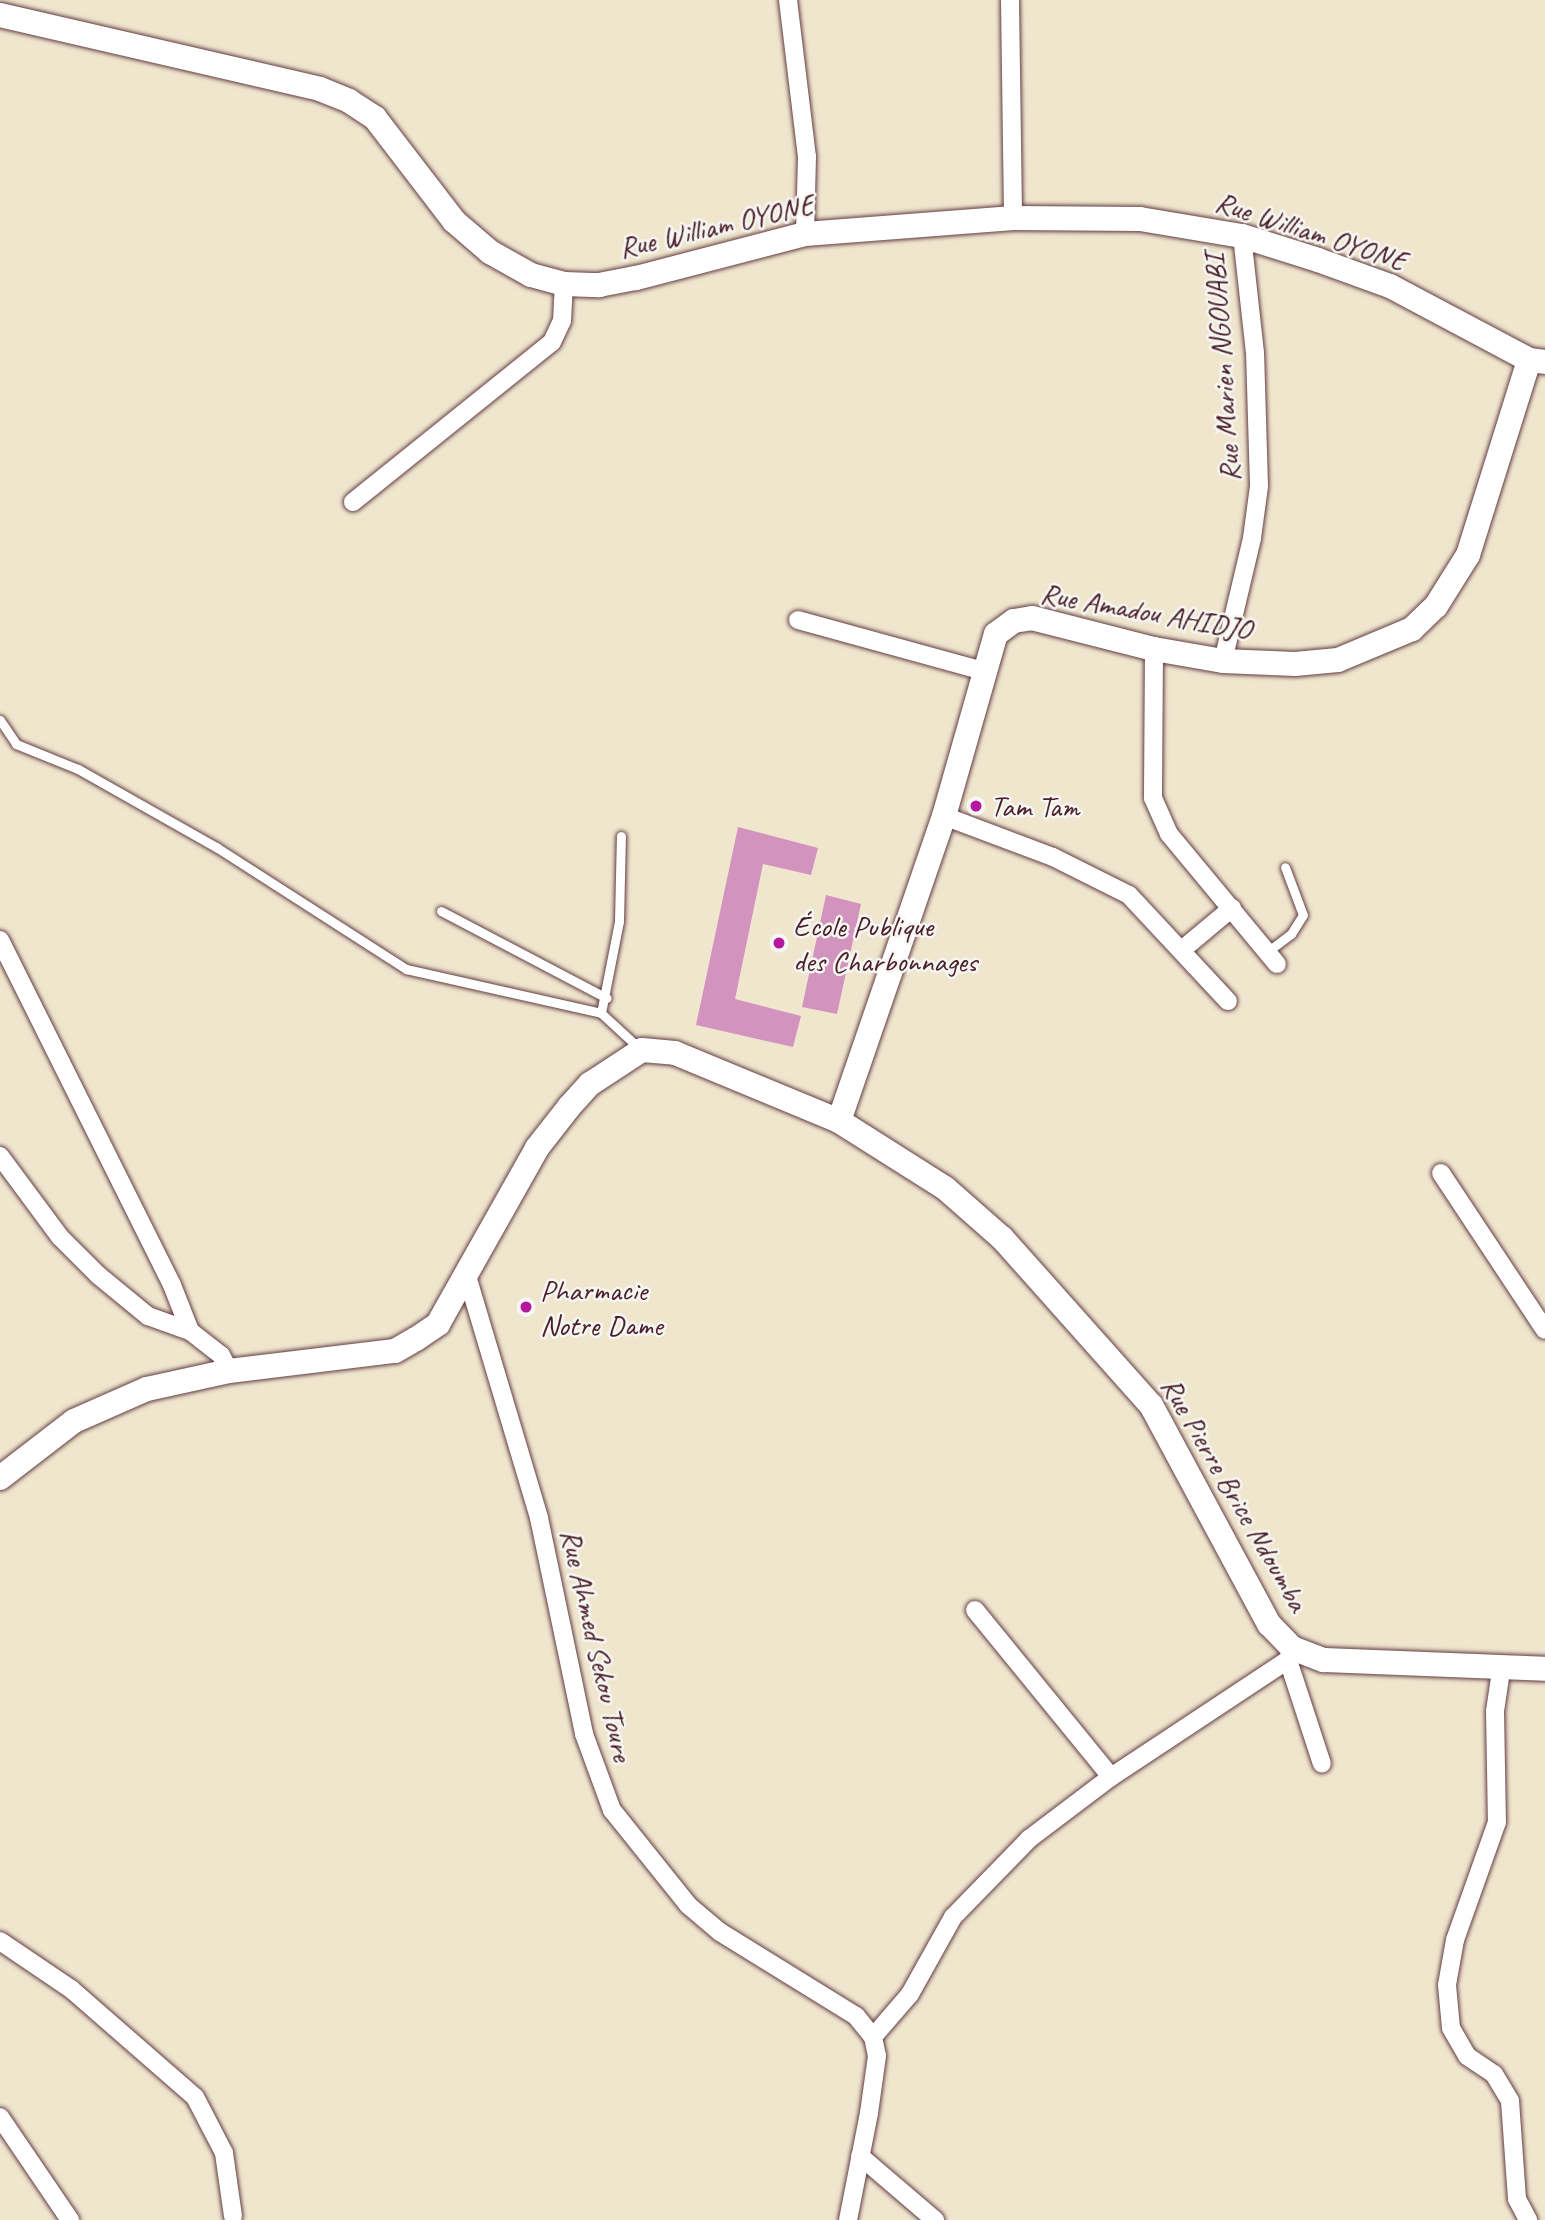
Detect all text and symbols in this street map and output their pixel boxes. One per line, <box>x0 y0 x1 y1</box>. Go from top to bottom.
street label: Rue William OYONE <box>1210 183 1412 279</box>
street label: Rue William OYONE <box>615 186 817 266</box>
street label: Rue Marien NGOUABI <box>1196 253 1248 483</box>
street label: Rue Amadou AHIDJO <box>1037 575 1255 647</box>
place label: Tam Tam <box>990 788 1079 824</box>
marker: Tam Tam <box>968 798 984 814</box>
place label: École Publique des Charbonnages <box>793 908 978 978</box>
marker: École Publique des Charbonnages <box>771 935 787 951</box>
place label: Pharmacie Notre Dame <box>540 1272 663 1342</box>
marker: Pharmacie Notre Dame <box>518 1299 534 1315</box>
street label: Rue Pierre Brice Ndoumba <box>1153 1370 1317 1618</box>
street label: Rue Ahmed Sekou Toure <box>553 1526 641 1764</box>

